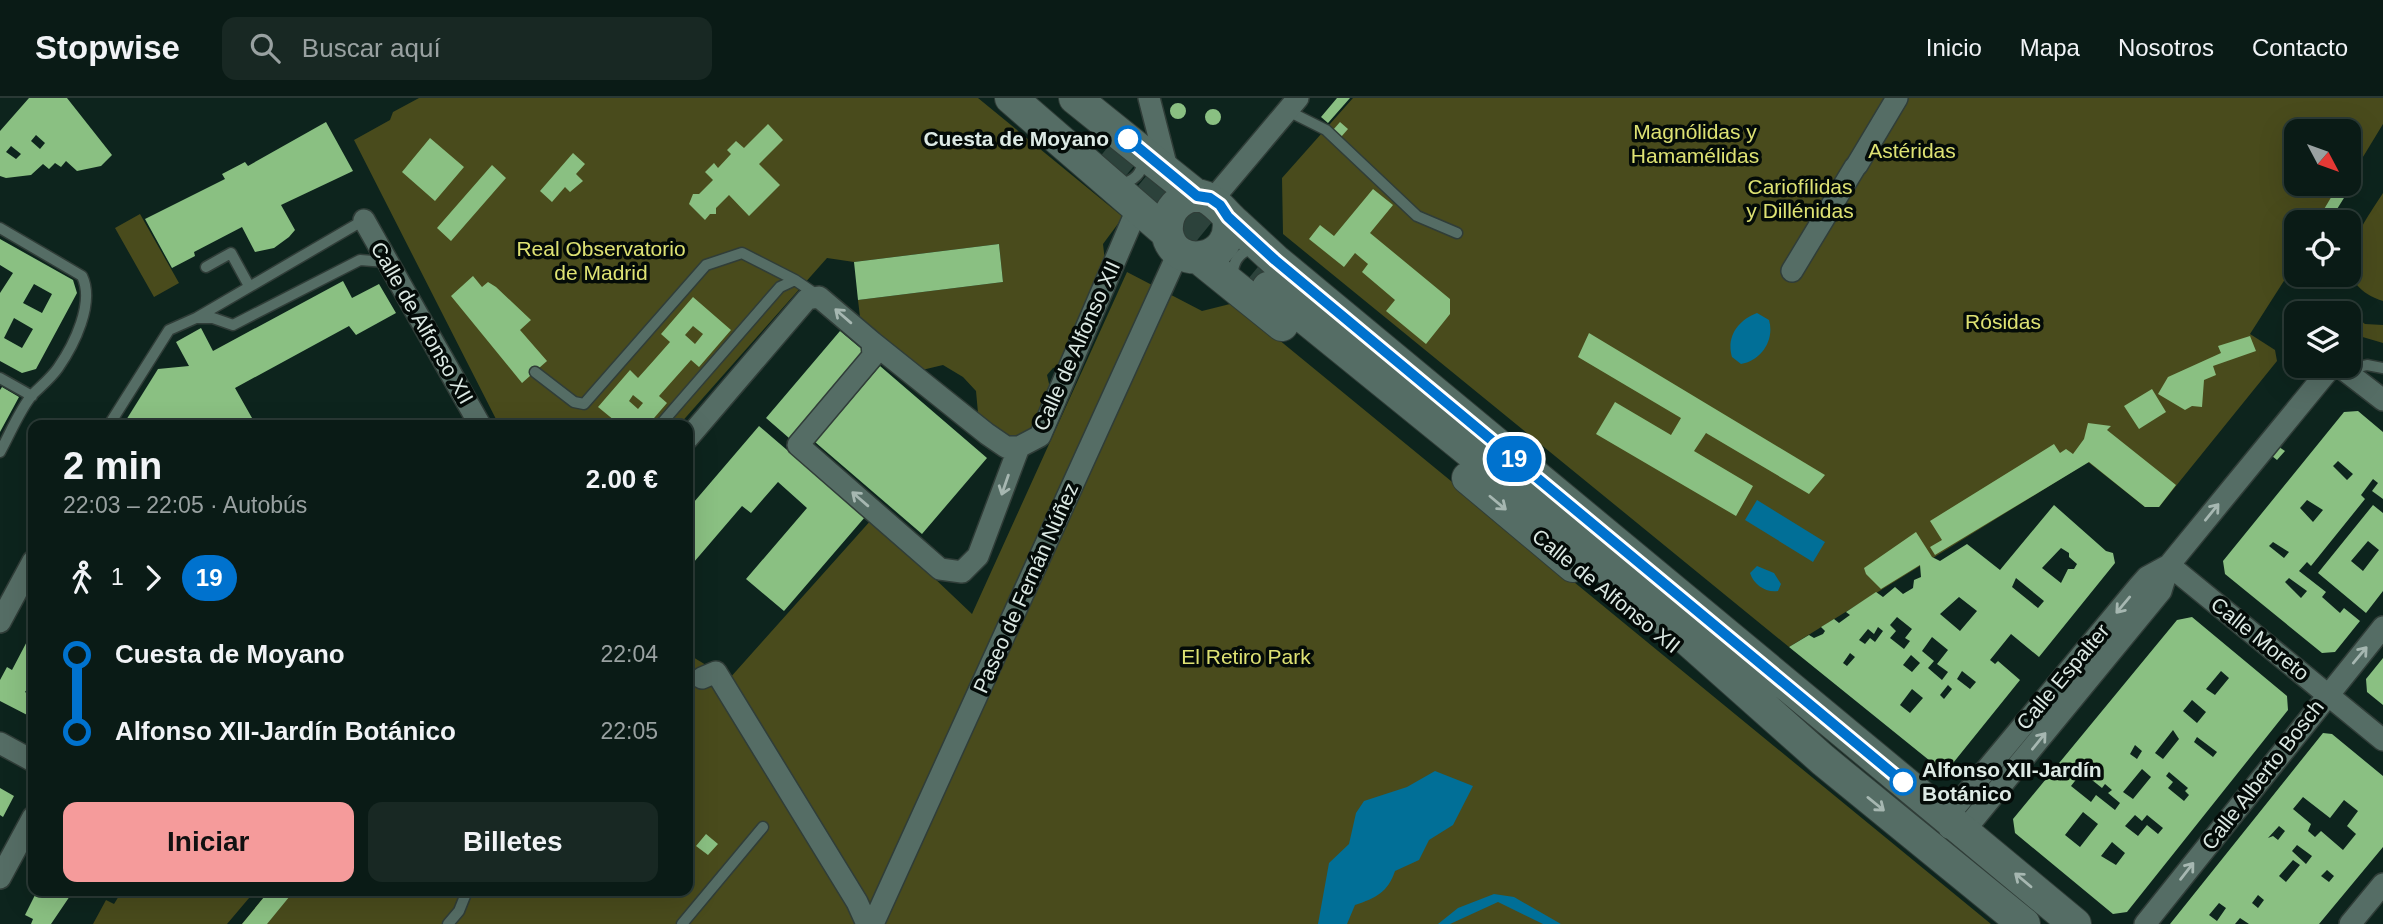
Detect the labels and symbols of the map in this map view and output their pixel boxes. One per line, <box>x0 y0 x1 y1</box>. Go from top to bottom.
north arrow <box>2284 119 2361 196</box>
park label: Magnólidas y Hamamélidas <box>1631 120 1759 167</box>
marker: Cuesta de Moyano <box>1115 126 1141 152</box>
place label: Cuesta de Moyano <box>923 127 1109 150</box>
park label: Astéridas <box>1868 139 1956 162</box>
park label: Cariofílidas y Dillénidas <box>1746 175 1854 222</box>
park label: Real Observatorio de Madrid <box>516 237 686 284</box>
street label: Calle de Alfonso XII <box>367 238 478 408</box>
street label: Calle de Alfonso XII <box>1029 257 1124 434</box>
one-way arrow <box>834 308 852 324</box>
park label: Rósidas <box>1965 310 2041 333</box>
line badge: 19 <box>1482 436 1546 482</box>
one-way arrow <box>998 474 1010 496</box>
street label: Paseo de Fernán Núñez <box>969 479 1082 696</box>
one-way arrow <box>851 491 869 507</box>
one-way arrow <box>1488 495 1506 511</box>
one-way arrow <box>2204 503 2220 521</box>
street label: Calle de Alfonso XII <box>1528 524 1685 657</box>
street label: Calle Moreto <box>2207 592 2314 685</box>
one-way arrow <box>2115 596 2131 614</box>
street label: Calle Espalter <box>2012 619 2113 734</box>
park label: El Retiro Park <box>1181 645 1311 668</box>
one-way arrow <box>2352 646 2368 664</box>
street label: Calle Alberto Bosch <box>2197 695 2328 854</box>
one-way arrow <box>2031 732 2047 750</box>
place label: Alfonso XII-Jardín Botánico <box>1922 758 2102 805</box>
marker: Alfonso XII-Jardín Botánico <box>1890 769 1916 795</box>
one-way arrow <box>1866 796 1884 811</box>
one-way arrow <box>2180 862 2195 880</box>
one-way arrow <box>2014 872 2032 888</box>

